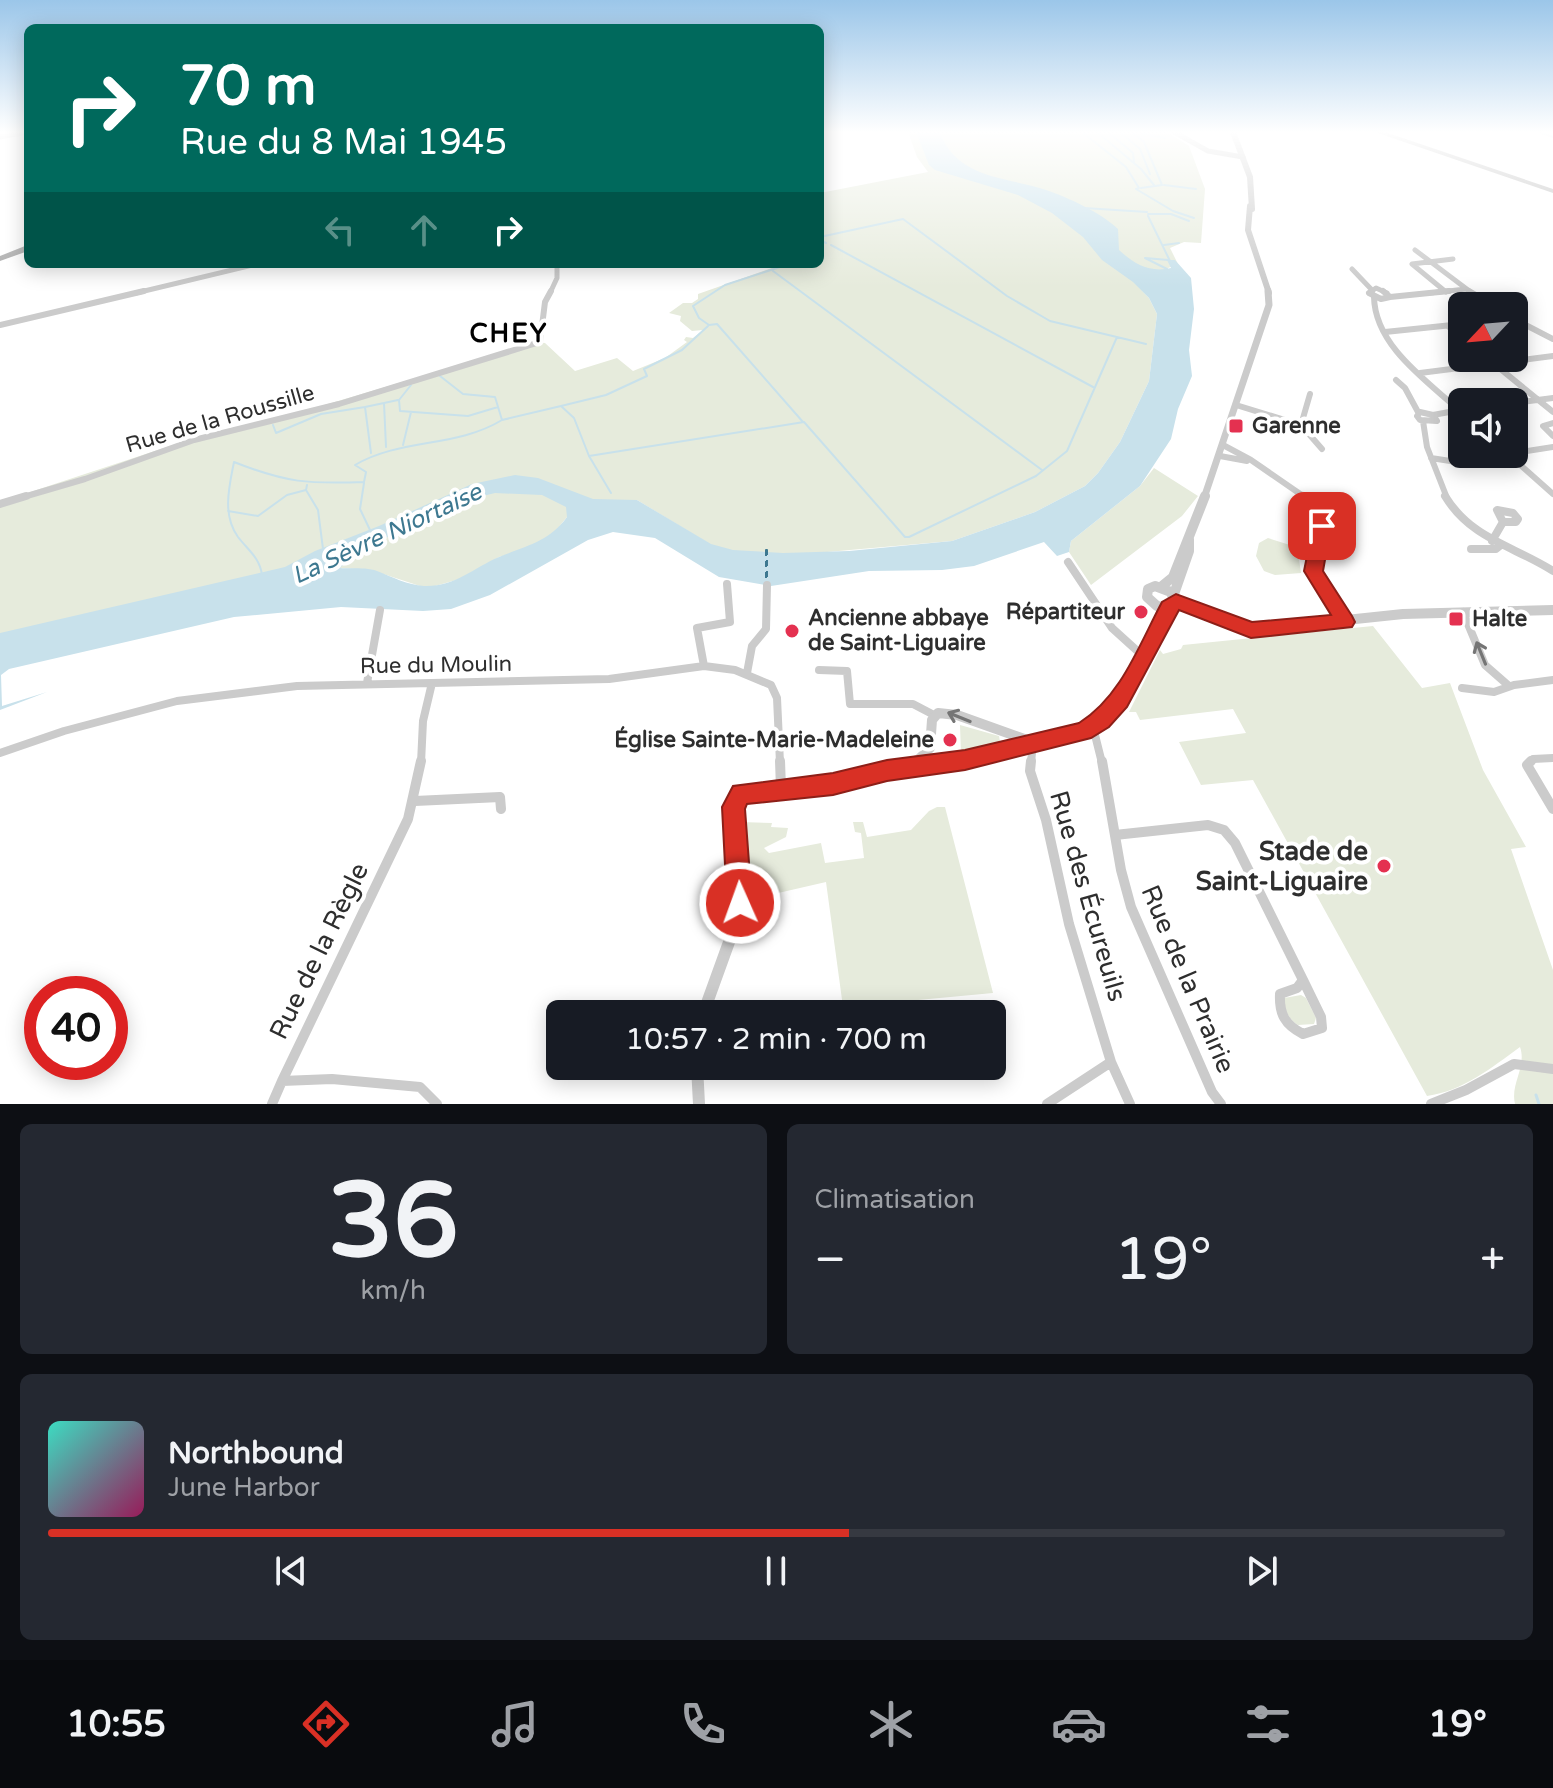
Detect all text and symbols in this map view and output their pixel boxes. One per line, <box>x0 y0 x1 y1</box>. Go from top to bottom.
text: 70 m <box>180 53 316 120</box>
icon: right <box>48 56 152 160</box>
text: Rue du 8 Mai 1945 <box>180 121 507 164</box>
icon: left <box>318 208 362 252</box>
icon: ahead <box>402 208 446 252</box>
icon: right <box>486 208 530 252</box>
north arrow <box>1448 292 1528 372</box>
map controls <box>1448 292 1528 468</box>
district label: CHEY <box>470 318 548 349</box>
street label: Rue de la Roussille <box>123 380 317 458</box>
button: sound <box>1448 388 1528 468</box>
place label: Garenne <box>1252 413 1341 439</box>
marker: Garenne <box>1227 417 1245 435</box>
water label: La Sèvre Niortaise <box>288 477 488 591</box>
pin <box>1288 492 1356 560</box>
icon: arrive <box>1300 504 1344 548</box>
place label: Répartiteur <box>1006 599 1126 625</box>
marker: Répartiteur <box>1132 603 1150 621</box>
place label: Ancienne abbaye de Saint-Liguaire <box>808 605 989 656</box>
place label: Halte <box>1472 606 1527 632</box>
marker: Halte <box>1447 610 1465 628</box>
marker: Ancienne abbaye de Saint-Liguaire <box>783 622 801 640</box>
one-way arrow <box>1472 641 1487 666</box>
street label: Rue du Moulin <box>360 651 512 679</box>
one-way arrow <box>947 709 972 724</box>
place label: Église Sainte-Marie-Madeleine <box>614 726 934 753</box>
marker: Église Sainte-Marie-Madeleine <box>941 731 959 749</box>
street label: Rue des Écureuils <box>1043 787 1133 1005</box>
place label: Stade de Saint-Liguaire <box>1196 836 1368 897</box>
marker: Stade de Saint-Liguaire <box>1375 857 1393 875</box>
street label: Rue de la Règle <box>263 858 375 1044</box>
position arrow <box>698 861 782 945</box>
street label: Rue de la Prairie <box>1134 880 1242 1078</box>
speed limit sign: 40 <box>24 976 128 1080</box>
text: 10:57 · 2 min · 700 m <box>625 1021 927 1058</box>
text: 36 <box>328 1160 459 1285</box>
text: Climatisation <box>815 1184 975 1215</box>
text: 19° <box>1114 1224 1212 1296</box>
text: − <box>815 1234 846 1287</box>
text: + <box>1480 1234 1505 1287</box>
text: km/h <box>361 1275 426 1306</box>
text: Northbound <box>168 1435 344 1472</box>
text: June Harbor <box>168 1472 320 1503</box>
icon: previous <box>269 1549 313 1593</box>
icon: pause <box>754 1549 798 1593</box>
icon: next <box>1240 1549 1284 1593</box>
icon: directions <box>298 1696 354 1752</box>
icon: music <box>487 1696 543 1752</box>
icon: phone <box>675 1696 731 1752</box>
icon: climate <box>863 1696 919 1752</box>
icon: car <box>1051 1696 1107 1752</box>
icon: filters <box>1240 1696 1296 1752</box>
text: 10:55 <box>66 1703 166 1746</box>
text: 19° <box>1428 1703 1487 1746</box>

